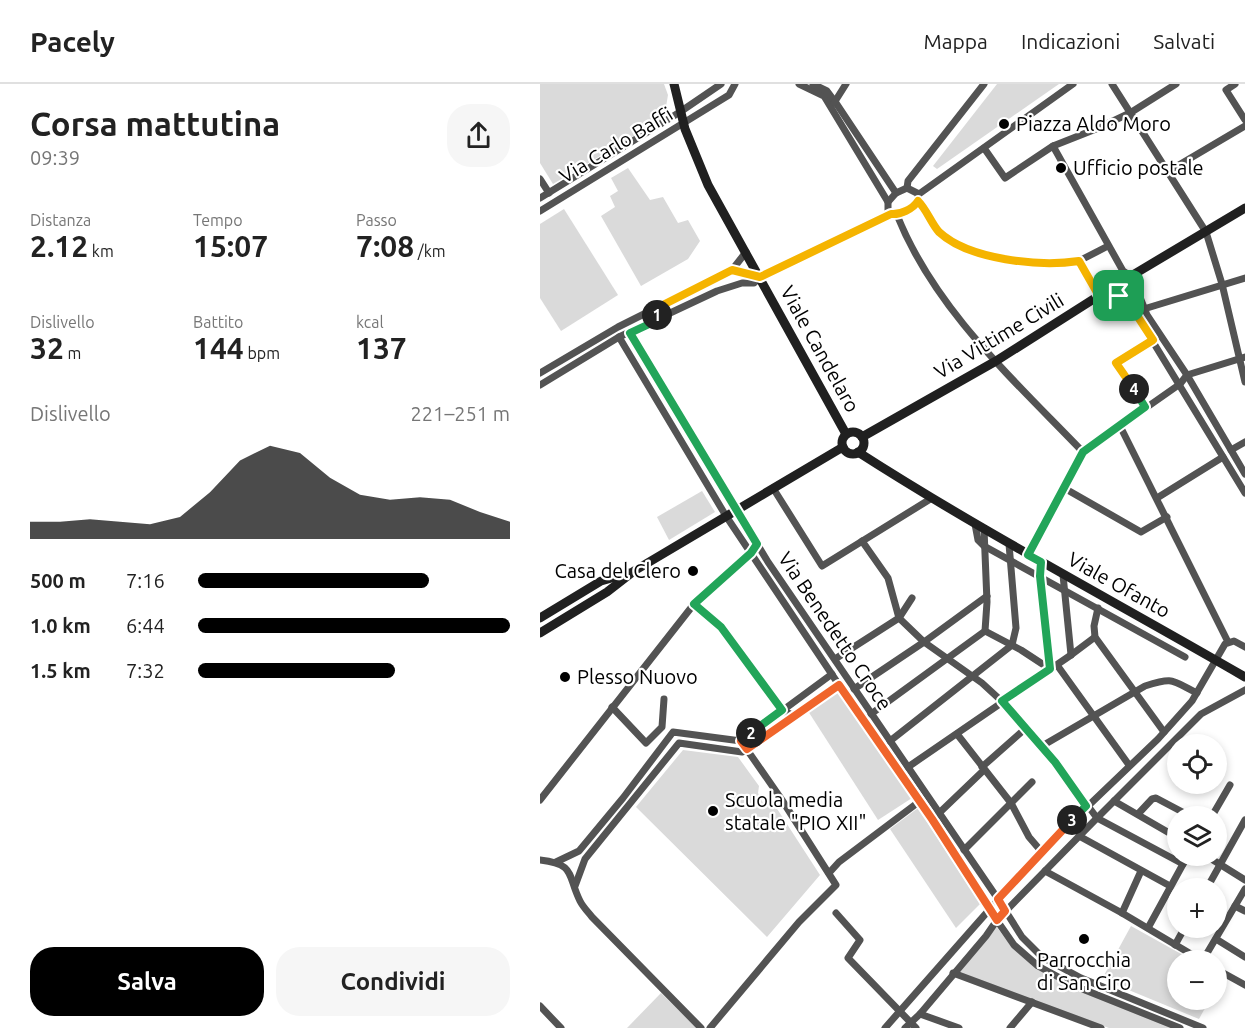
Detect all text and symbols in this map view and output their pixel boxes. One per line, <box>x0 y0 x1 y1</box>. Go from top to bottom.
text: Pacely <box>30 26 115 57</box>
text: Mappa <box>923 29 988 53</box>
text: Indicazioni <box>1021 29 1120 53</box>
text: Salvati <box>1153 29 1215 53</box>
street label: Via Carlo Baffi <box>555 102 676 187</box>
button: share <box>447 104 510 167</box>
text: Corsa mattutina <box>30 105 280 142</box>
place label: Piazza Aldo Moro <box>1016 112 1171 135</box>
marker: Piazza Aldo Moro <box>997 117 1011 131</box>
text: 09:39 <box>30 146 80 169</box>
place label: Ufficio postale <box>1073 156 1204 179</box>
marker: Ufficio postale <box>1054 161 1068 175</box>
text: Distanza <box>30 211 91 229</box>
text: Tempo <box>193 211 243 229</box>
text: Passo <box>356 211 397 229</box>
text: 2.12 <box>30 229 88 263</box>
text: 15:07 <box>193 229 268 263</box>
text: 7:08 <box>356 229 414 263</box>
text: km <box>88 242 114 260</box>
text: /km <box>414 242 446 260</box>
pin <box>1093 270 1144 321</box>
icon: arrive <box>1102 279 1135 312</box>
street label: Viale Candelaro <box>776 282 865 416</box>
street label: Via Vittime Civili <box>930 288 1067 383</box>
pin: 1 <box>642 300 672 330</box>
text: 1 <box>652 306 662 324</box>
text: Dislivello <box>30 313 95 331</box>
text: Battito <box>193 313 243 331</box>
text: kcal <box>356 313 384 331</box>
text: 32 <box>30 331 64 365</box>
text: 144 <box>193 331 244 365</box>
text: 137 <box>356 331 407 365</box>
text: m <box>64 344 81 362</box>
text: bpm <box>244 344 280 362</box>
pin: 4 <box>1119 374 1149 404</box>
text: 4 <box>1129 380 1139 398</box>
text: Dislivello <box>30 402 111 425</box>
text: 221–251 m <box>411 402 510 425</box>
street label: Via Benedetto Croce <box>774 547 897 714</box>
street label: Viale Ofanto <box>1064 547 1175 622</box>
place label: Casa del Clero <box>555 559 681 582</box>
marker: Casa del Clero <box>686 564 700 578</box>
text: 500 m <box>30 569 86 592</box>
text: 7:16 <box>126 569 165 592</box>
text: 1.0 km <box>30 614 91 637</box>
text: 6:44 <box>126 614 165 637</box>
text: 1.5 km <box>30 659 91 682</box>
text: 7:32 <box>126 659 165 682</box>
place label: Plesso Nuovo <box>577 665 698 688</box>
marker: Plesso Nuovo <box>558 670 572 684</box>
pin: 2 <box>736 718 766 748</box>
text: 2 <box>746 724 756 742</box>
map controls <box>1167 734 1227 1010</box>
button: locate <box>1167 734 1227 794</box>
place label: Scuola media statale "PIO XII" <box>725 788 866 834</box>
marker: Scuola media statale "PIO XII" <box>706 804 720 818</box>
pin: 3 <box>1057 805 1087 835</box>
button: layers <box>1167 806 1227 866</box>
text: 3 <box>1067 811 1077 829</box>
button: + <box>1167 878 1227 938</box>
marker: Parrocchia di San Ciro <box>1077 932 1091 946</box>
button: Salva <box>30 947 264 1016</box>
button: Condividi <box>276 947 510 1016</box>
place label: Parrocchia di San Ciro <box>1037 948 1131 994</box>
button: − <box>1167 950 1227 1010</box>

